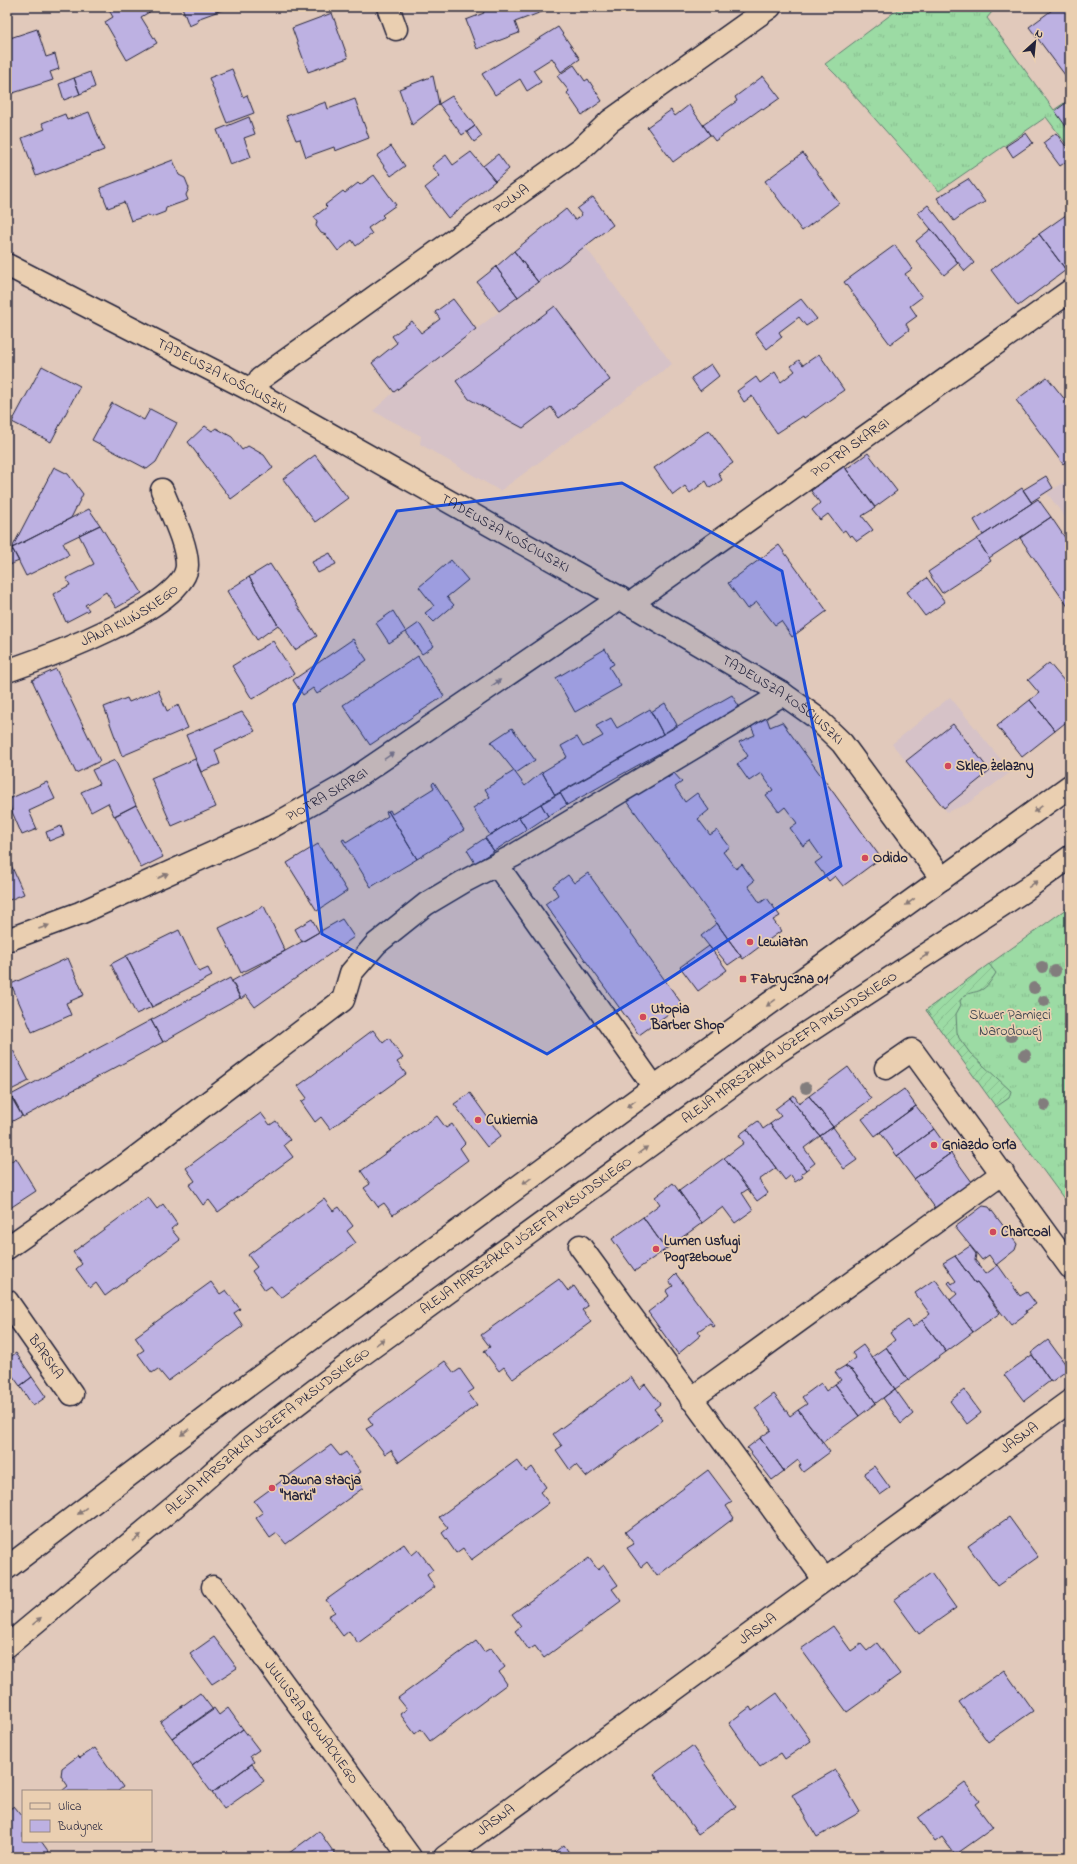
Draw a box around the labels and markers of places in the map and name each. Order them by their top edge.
place label: Sklep żelazny [956,756,1034,779]
marker: Sklep żelazny [943,761,953,771]
place label: Odido [873,848,908,869]
marker: Odido [860,853,870,863]
place label: Lewiatan [758,932,808,953]
marker: Lewiatan [745,937,755,947]
place label: Fabryczna 01 [750,969,829,992]
marker: Fabryczna 01 [738,974,748,984]
place label: Utopia Barber Shop [650,999,725,1036]
marker: Utopia Barber Shop [638,1012,648,1022]
place label: Cukiernia [486,1110,538,1131]
marker: Cukiernia [473,1115,483,1125]
place label: Gniazdo Orła [942,1135,1017,1156]
marker: Gniazdo Orła [929,1140,939,1150]
place label: Charcoal [1001,1222,1051,1243]
marker: Charcoal [988,1227,998,1237]
place label: Lumen Usługi Pogrzebowe [664,1231,741,1270]
marker: Lumen Usługi Pogrzebowe [651,1244,661,1254]
place label: Dawna stacja "Marki" [279,1470,361,1507]
marker: Dawna stacja "Marki" [267,1483,277,1493]

